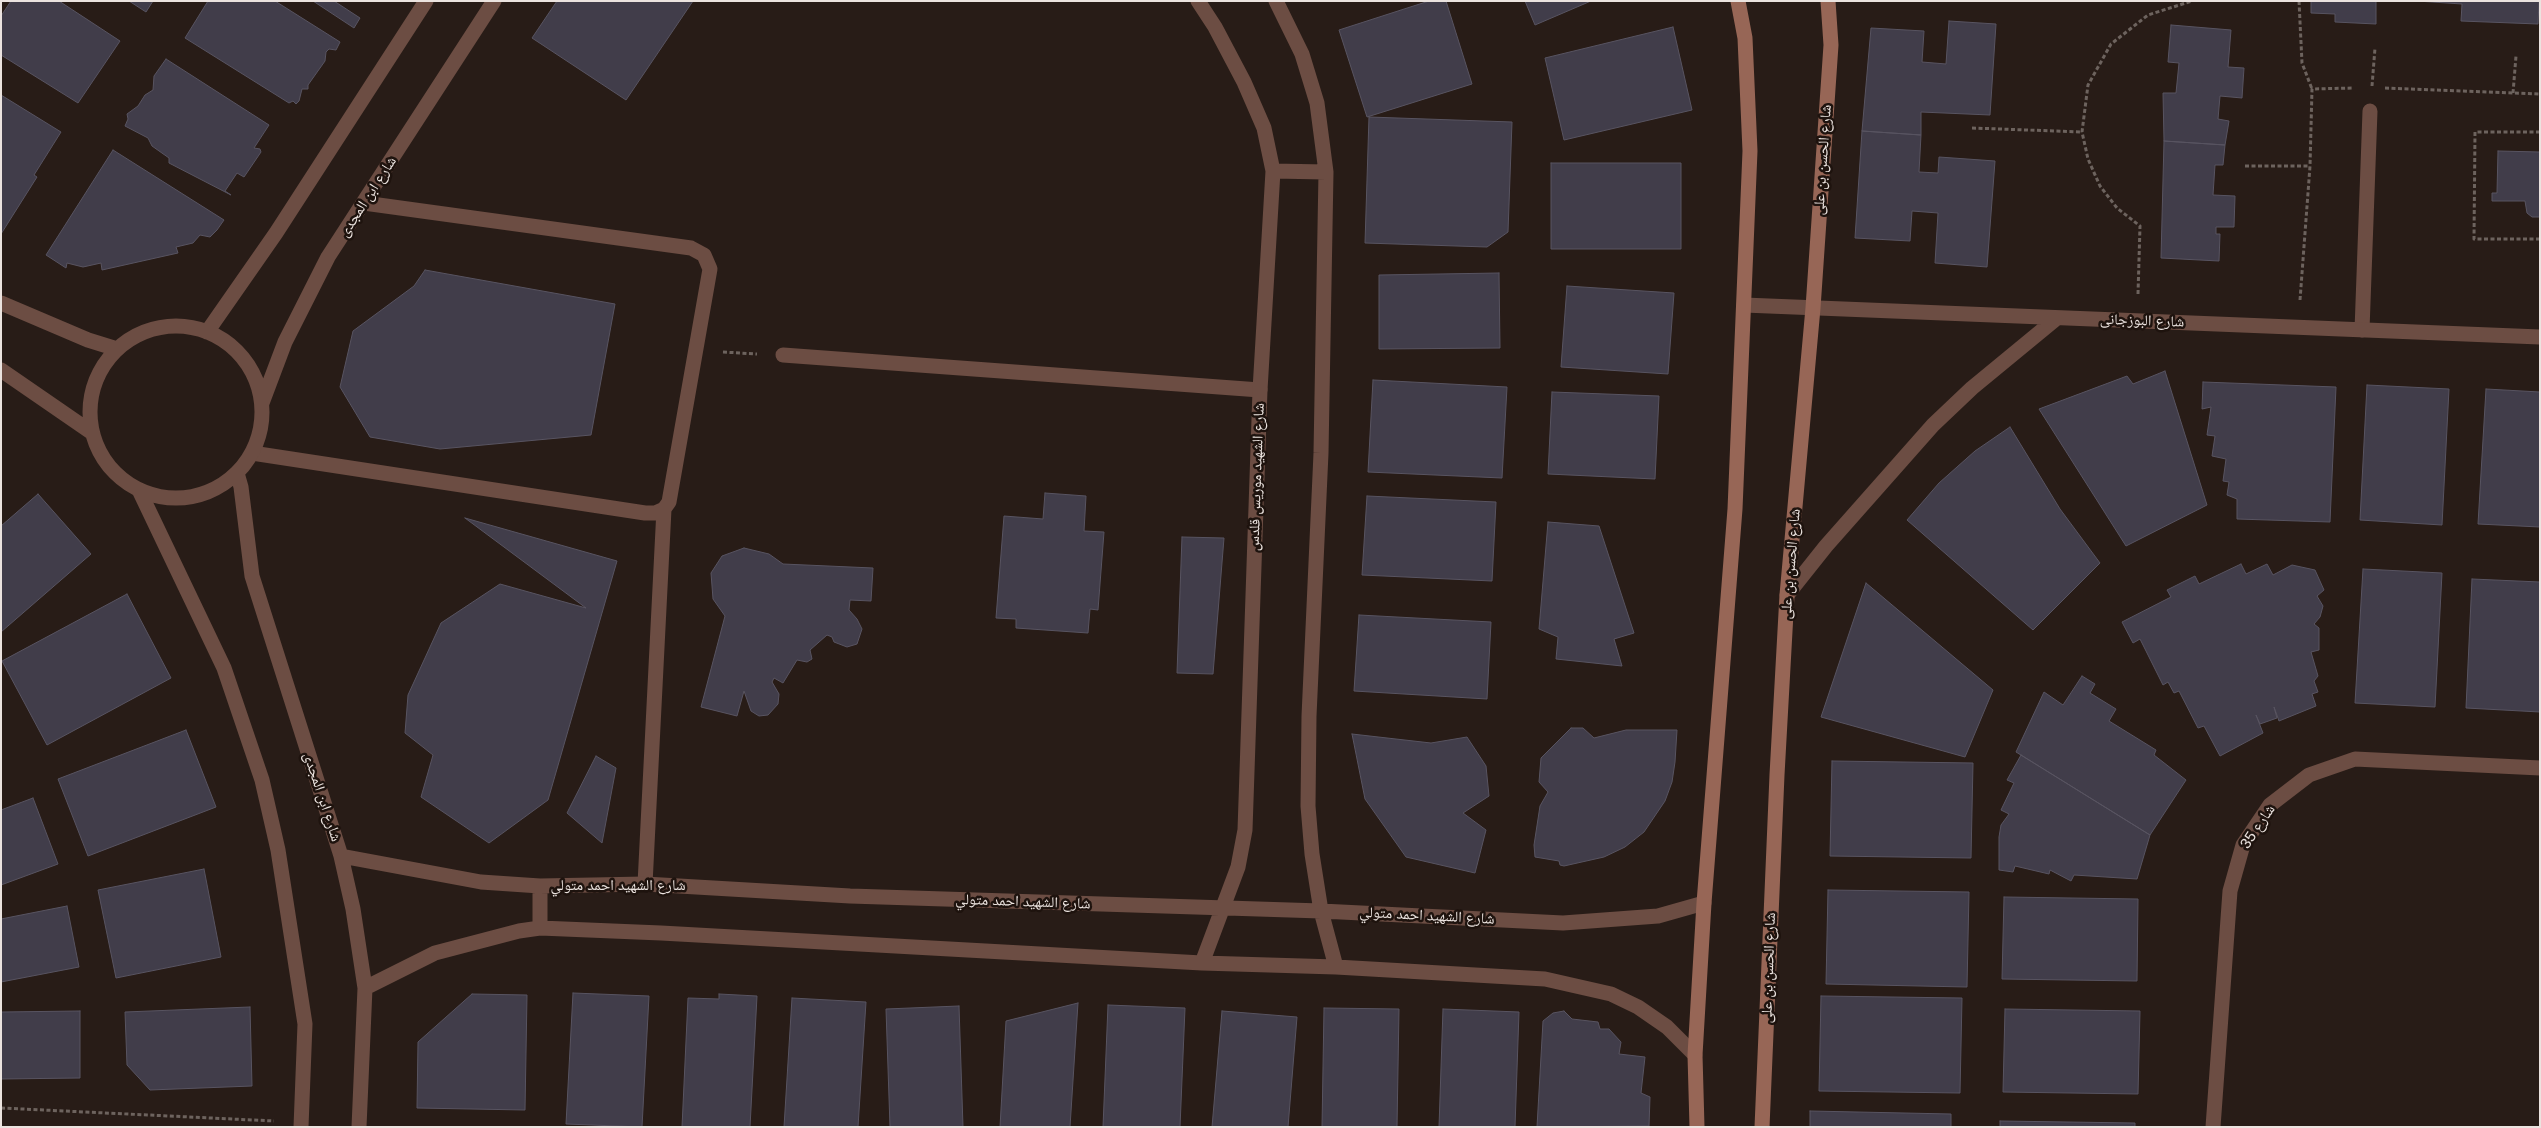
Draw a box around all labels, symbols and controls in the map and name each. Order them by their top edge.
street label: شارع الحسن بن على [1810,104,1836,216]
street label: شارع ابن المجدى [335,153,401,241]
street label: شارع البوزجانى [2100,311,2184,331]
street label: شارع الشهيد موريس قلدس [1245,403,1269,551]
street label: شارع الحسن بن على [1777,508,1805,620]
street label: شارع ابن المجدى [299,750,345,844]
street label: شارع 35 [2237,802,2279,852]
street label: شارع الشهيد احمد متولي [550,877,686,895]
street label: شارع الشهيد احمد متولي [955,891,1091,913]
street label: شارع الشهيد احمد متولي [1359,903,1495,929]
street label: شارع الحسن بن على [1758,912,1780,1024]

